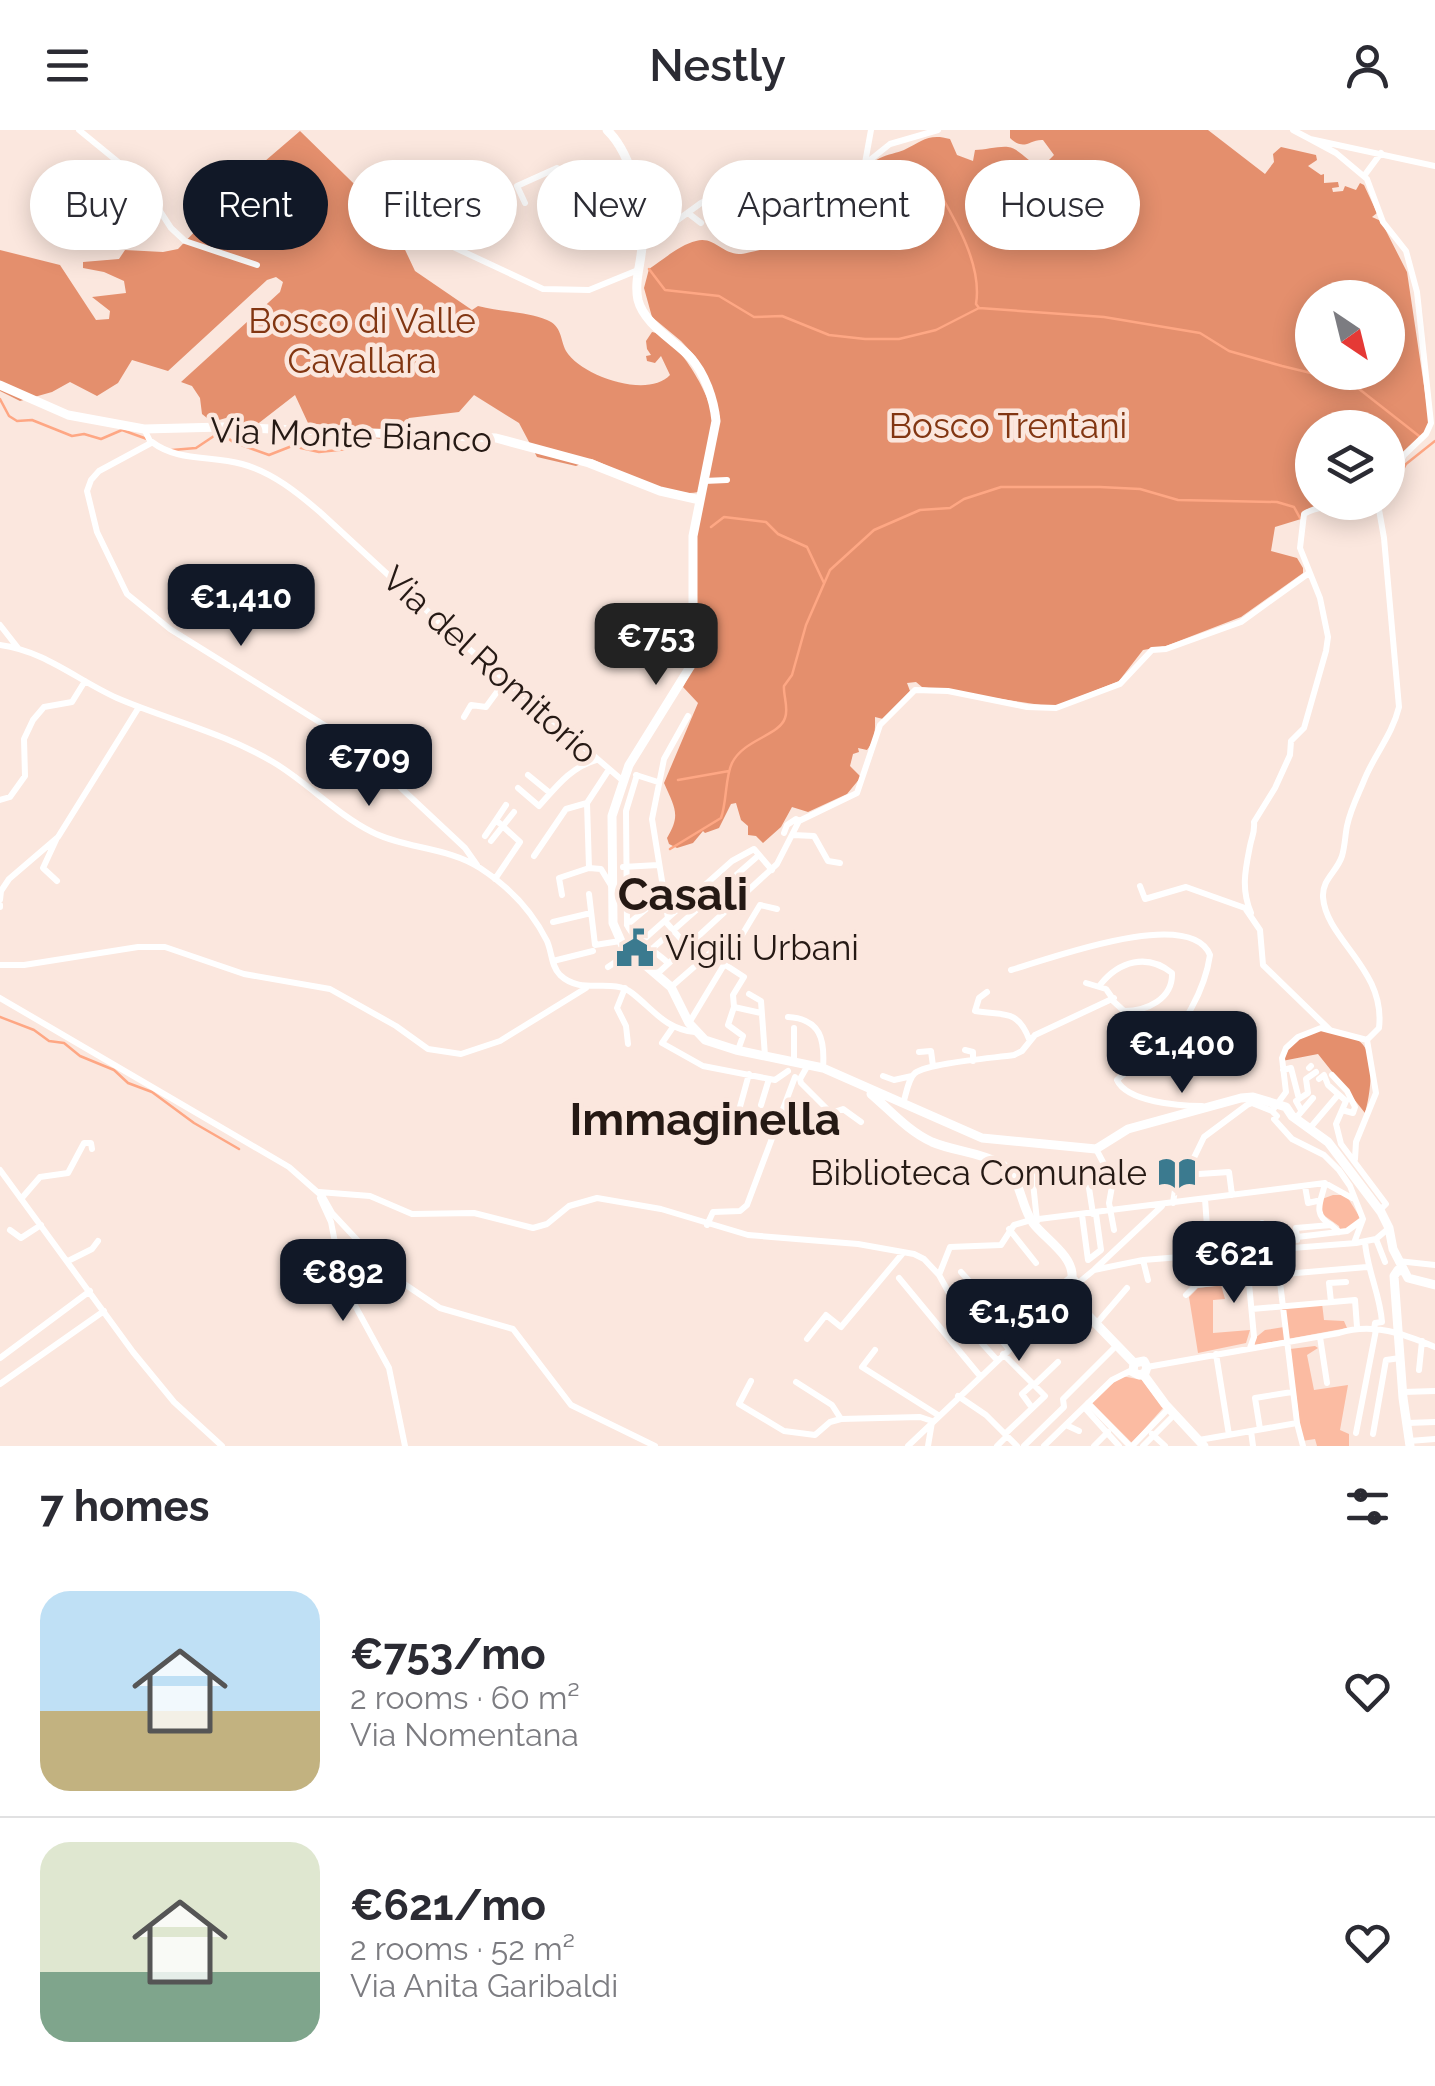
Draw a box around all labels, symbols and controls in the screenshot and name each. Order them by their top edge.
icon: menu [40,38,95,93]
icon: person [1340,38,1395,93]
text: Nestly [649,39,786,92]
chip: Buy [30,160,163,250]
chip: Rent [183,160,328,250]
chip: Filters [348,160,517,250]
chip: New [537,160,682,250]
chip: Apartment [702,160,945,250]
chip: House [965,160,1140,250]
north arrow [1295,280,1405,390]
map controls [1295,280,1405,520]
park label: Bosco di Valle Cavallara [248,300,476,381]
park label: Bosco Trentani [889,405,1127,446]
street label: Via Monte Bianco [209,409,493,460]
button: layers [1295,410,1405,520]
street label: Via del Romitorio [374,557,606,772]
pin: €1,410 [160,564,322,649]
text: €1,410 [190,578,292,615]
pin: €753 [597,603,715,688]
text: €753 [617,617,695,654]
pin: €709 [310,724,428,809]
text: €709 [328,738,410,775]
district label: Casali [618,868,748,921]
public building icon: Vigili Urbani [614,927,656,969]
place label: Vigili Urbani [665,927,859,968]
pin: €1,400 [1101,1011,1263,1096]
text: €1,400 [1129,1025,1235,1062]
district label: Immaginella [570,1093,841,1146]
place label: Biblioteca Comunale [810,1152,1147,1193]
library icon: Biblioteca Comunale [1156,1152,1198,1194]
pin: €621 [1175,1221,1293,1306]
text: €621 [1195,1235,1273,1272]
pin: €892 [284,1239,402,1324]
text: €892 [302,1253,384,1290]
pin: €1,510 [938,1279,1100,1364]
text: €1,510 [968,1293,1070,1330]
icon: filters [1340,1479,1395,1534]
text: 7 homes [40,1482,209,1531]
text: €753/mo [350,1630,546,1679]
icon: home [120,1631,240,1751]
icon: heart [1340,1664,1395,1719]
text: 2 rooms · 60 m² [350,1679,580,1716]
text: Via Nomentana [350,1716,579,1753]
text: €621/mo [350,1881,546,1930]
icon: home [120,1882,240,2002]
icon: heart [1340,1915,1395,1970]
text: 2 rooms · 52 m² [350,1930,575,1967]
text: Via Anita Garibaldi [350,1967,618,2004]

